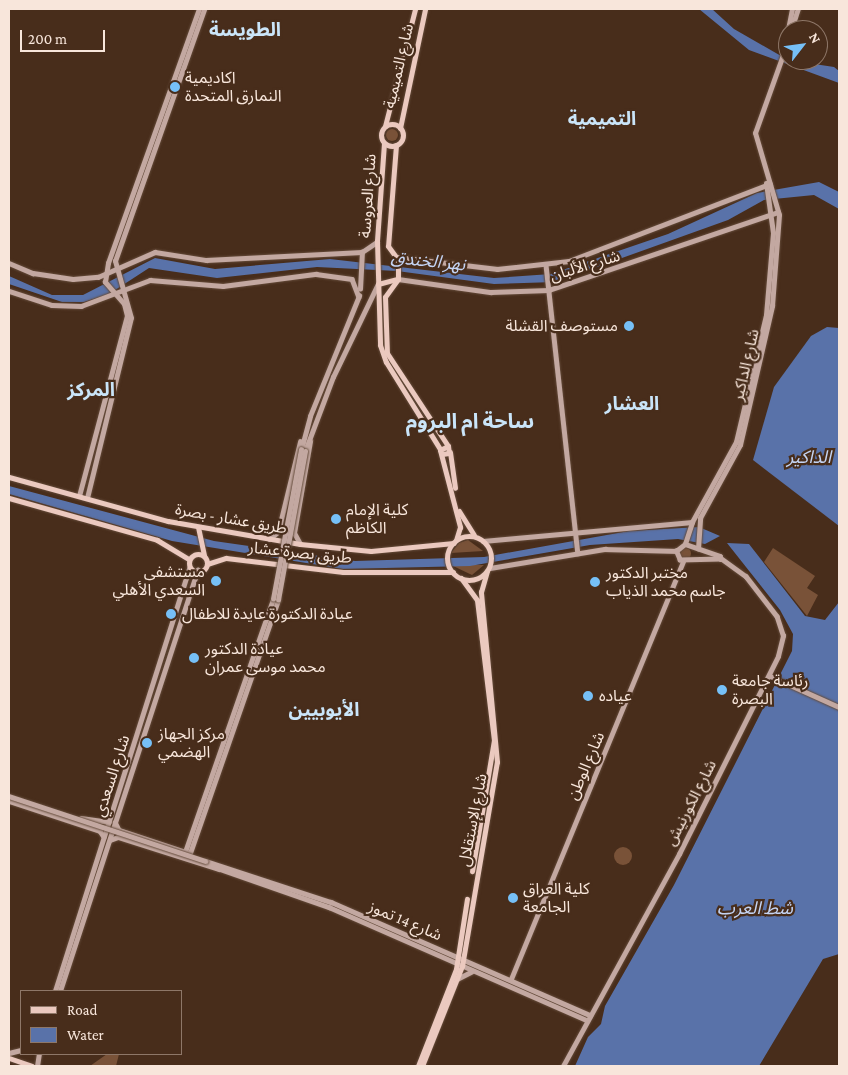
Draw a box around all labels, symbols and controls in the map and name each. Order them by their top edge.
district label: الطويسة [209,19,281,41]
scale bar [22,20,108,52]
north arrow [778,20,828,70]
street label: شارع التميمية [380,22,418,110]
text: N [806,30,824,46]
text: 200 m [28,31,67,47]
place label: اكاديمية النمارق المتحدة [185,68,282,106]
marker: اكاديمية النمارق المتحدة [169,81,181,93]
district label: التميمية [568,108,636,130]
street label: شارع العروسة [355,153,381,239]
water label: نهر الخندق [390,246,466,276]
street label: شارع الألبان [547,246,623,286]
place label: مستوصف القشلة [505,316,618,336]
marker: مستوصف القشلة [622,319,636,333]
street label: شارع الداكير [728,327,764,403]
district label: المركز [67,379,115,401]
district label: العشار [605,393,659,415]
district label: ساحة ام البروم [406,408,534,434]
water label: الداكير [787,446,831,468]
street label: طريق عشار - بصرة [174,500,288,538]
place label: كلية الإمام الكاظم [346,500,408,538]
marker: كلية الإمام الكاظم [330,513,342,525]
street label: طريق بصرة عشار [247,538,353,568]
place label: مستشفى السعدي الأهلي [113,562,205,600]
place label: مختبر الدكتور جاسم محمد الذياب [606,563,726,601]
marker: مستشفى السعدي الأهلي [209,574,223,588]
marker: مختبر الدكتور جاسم محمد الذياب [588,575,602,589]
place label: عيادة الدكتورة عايدة للاطفال [182,604,353,624]
marker: عيادة الدكتورة عايدة للاطفال [164,607,178,621]
place label: عيادة الدكتور محمد موسى عمران [205,639,326,677]
marker: عيادة الدكتور محمد موسى عمران [187,651,201,665]
place label: رئاسة جامعة البصرة [732,671,808,709]
marker: رئاسة جامعة البصرة [716,684,728,696]
place label: عياده [599,686,632,706]
marker: عياده [581,689,595,703]
district label: الأيوبيين [289,699,359,721]
place label: مركز الجهاز الهضمي [158,724,225,762]
street label: شارع الوطن [563,729,609,803]
street label: شارع السعدي [90,733,134,819]
marker: مركز الجهاز الهضمي [140,736,154,750]
street label: شارع الكورنيش [661,757,721,849]
street label: شارع الإستقلال [455,772,491,868]
place label: كلية العراق الجامعة [523,879,590,917]
marker: كلية العراق الجامعة [507,892,519,904]
street label: شارع 14 تموز [365,897,445,945]
water label: شط العرب [717,897,793,919]
legend [20,990,182,1055]
text: Road [67,1002,97,1018]
text: Water [67,1027,104,1043]

